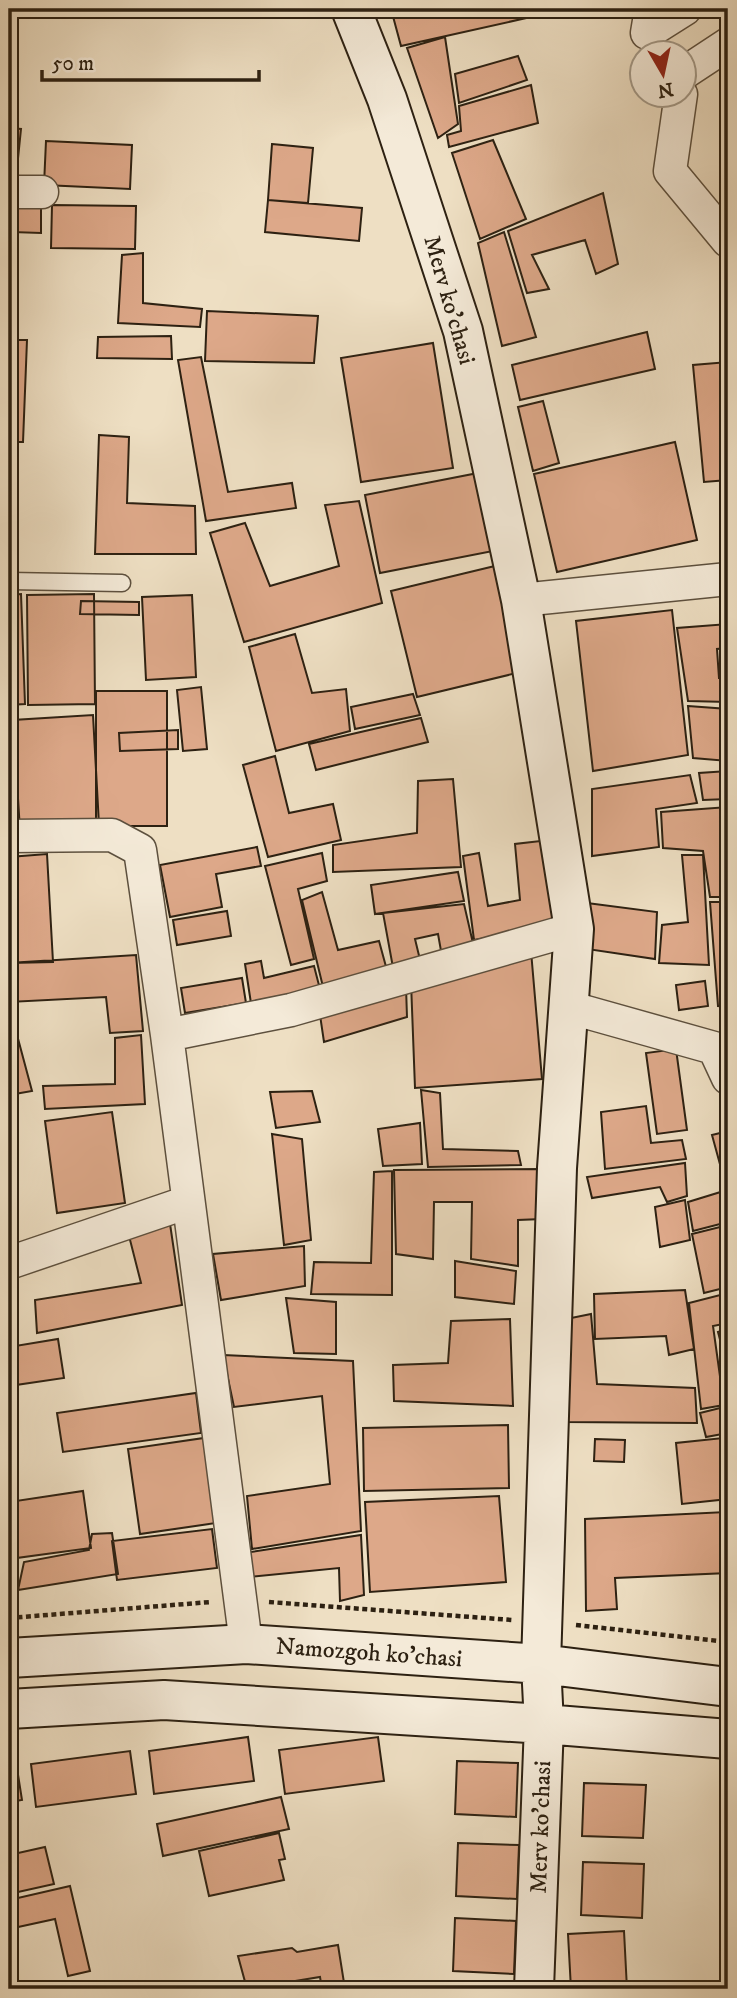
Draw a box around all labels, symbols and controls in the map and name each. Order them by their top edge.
scale bar [42,38,259,82]
north arrow [628,38,698,108]
text: 50 m [52,51,94,77]
text: N [656,77,675,102]
street label: Merv ko'chasi [416,232,482,368]
street label: Namozgoh ko'chasi [275,1632,463,1674]
street label: Merv ko'chasi [524,1760,558,1894]

